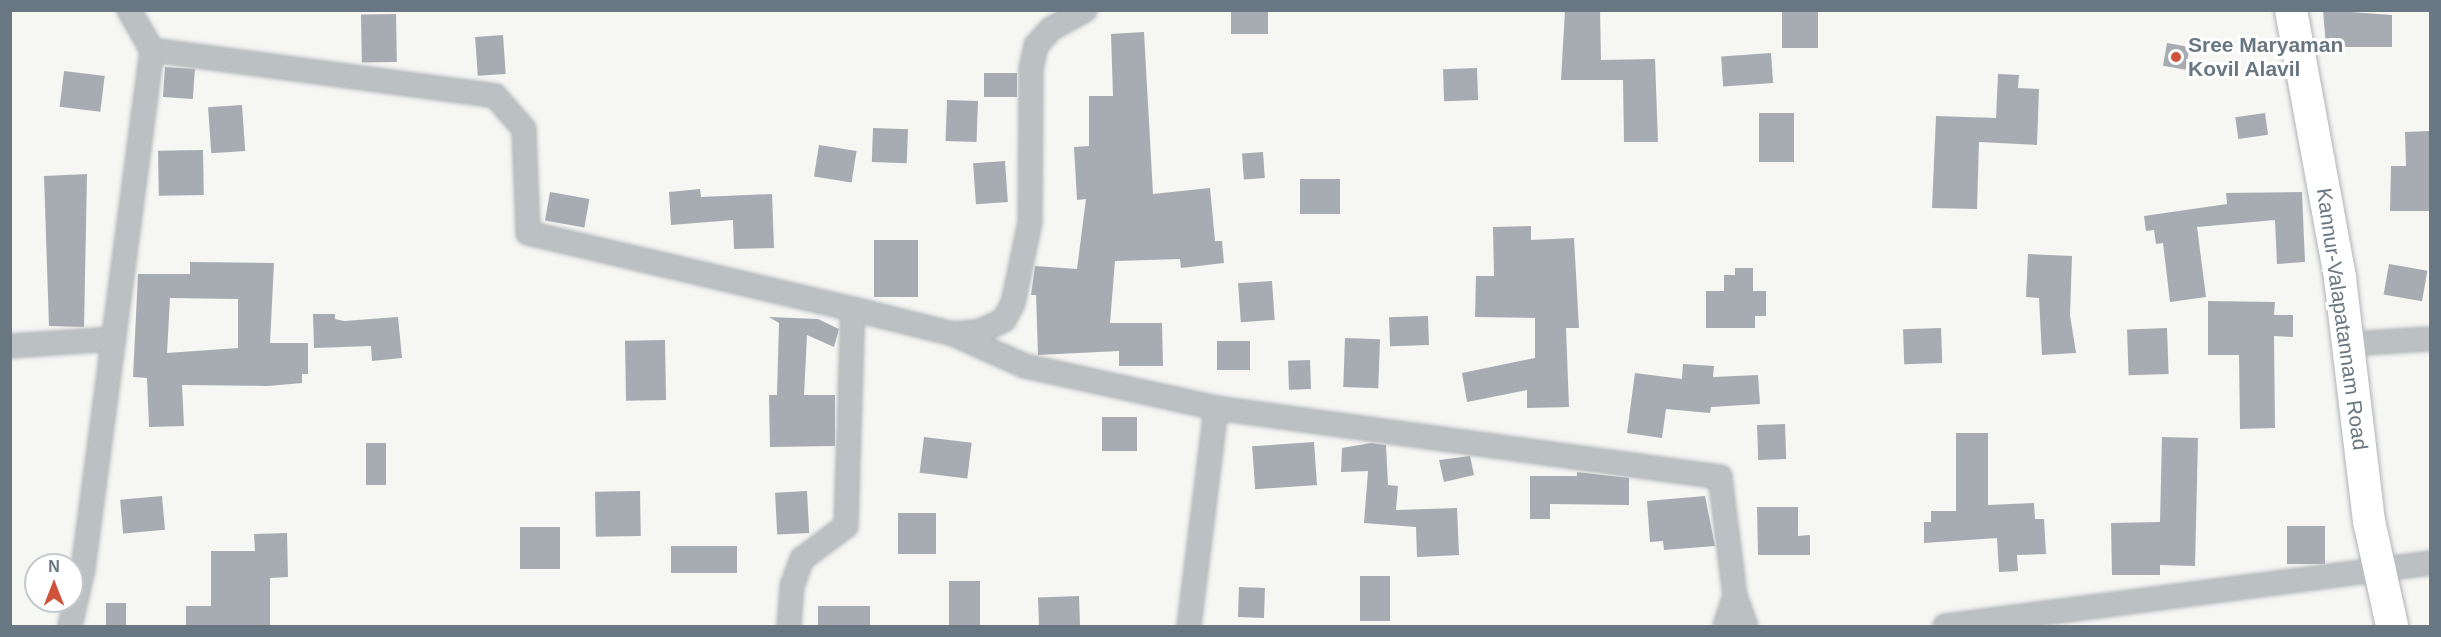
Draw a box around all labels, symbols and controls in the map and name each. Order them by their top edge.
place label: Sree Maryaman Kovil Alavil [2188,32,2343,82]
marker: Sree Maryaman Kovil Alavil [2169,50,2183,64]
street label: Kannur-Valapatannam Road [2311,186,2373,452]
north arrow [24,553,84,613]
text: N [48,558,60,575]

